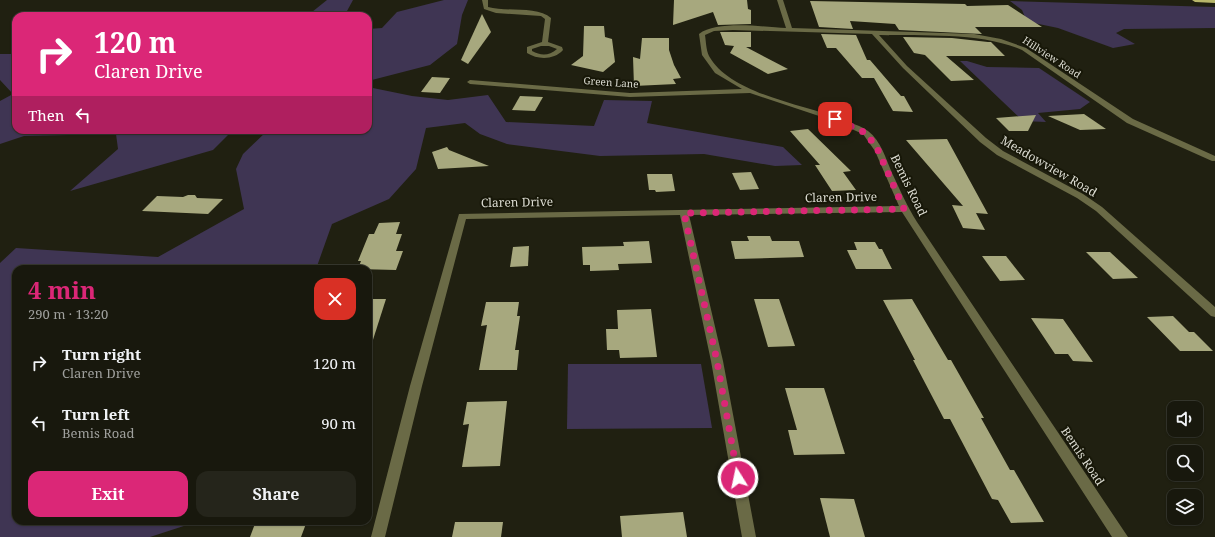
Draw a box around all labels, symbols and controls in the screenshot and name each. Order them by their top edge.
text: 120 m [94,23,176,61]
icon: right [28,28,80,80]
street label: Hillview Road [1020,33,1084,81]
text: Claren Drive [94,59,203,83]
street label: Green Lane [583,73,639,91]
pin [818,102,852,136]
icon: left [72,104,94,126]
text: Then [28,105,64,125]
icon: arrive [824,108,846,130]
street label: Meadowview Road [998,131,1101,201]
street label: Bemis Road [887,151,932,219]
street label: Claren Drive [805,188,877,206]
street label: Claren Drive [481,193,553,211]
text: 4 min [28,273,96,306]
button: close [314,278,356,320]
text: 290 m · 13:20 [28,305,108,323]
text: Turn right [62,344,141,364]
icon: right [28,352,50,374]
text: 120 m [313,353,356,373]
text: Claren Drive [62,364,140,382]
map controls [1167,401,1203,525]
button: sound [1167,401,1203,437]
text: Turn left [62,404,130,424]
icon: left [28,412,50,434]
text: 90 m [321,413,356,433]
text: Bemis Road [62,424,134,442]
street label: Bemis Road [1057,424,1109,489]
button: search [1167,445,1203,481]
position arrow [717,457,759,499]
button: Exit [28,471,188,517]
button: Share [196,471,356,517]
button: layers [1167,489,1203,525]

